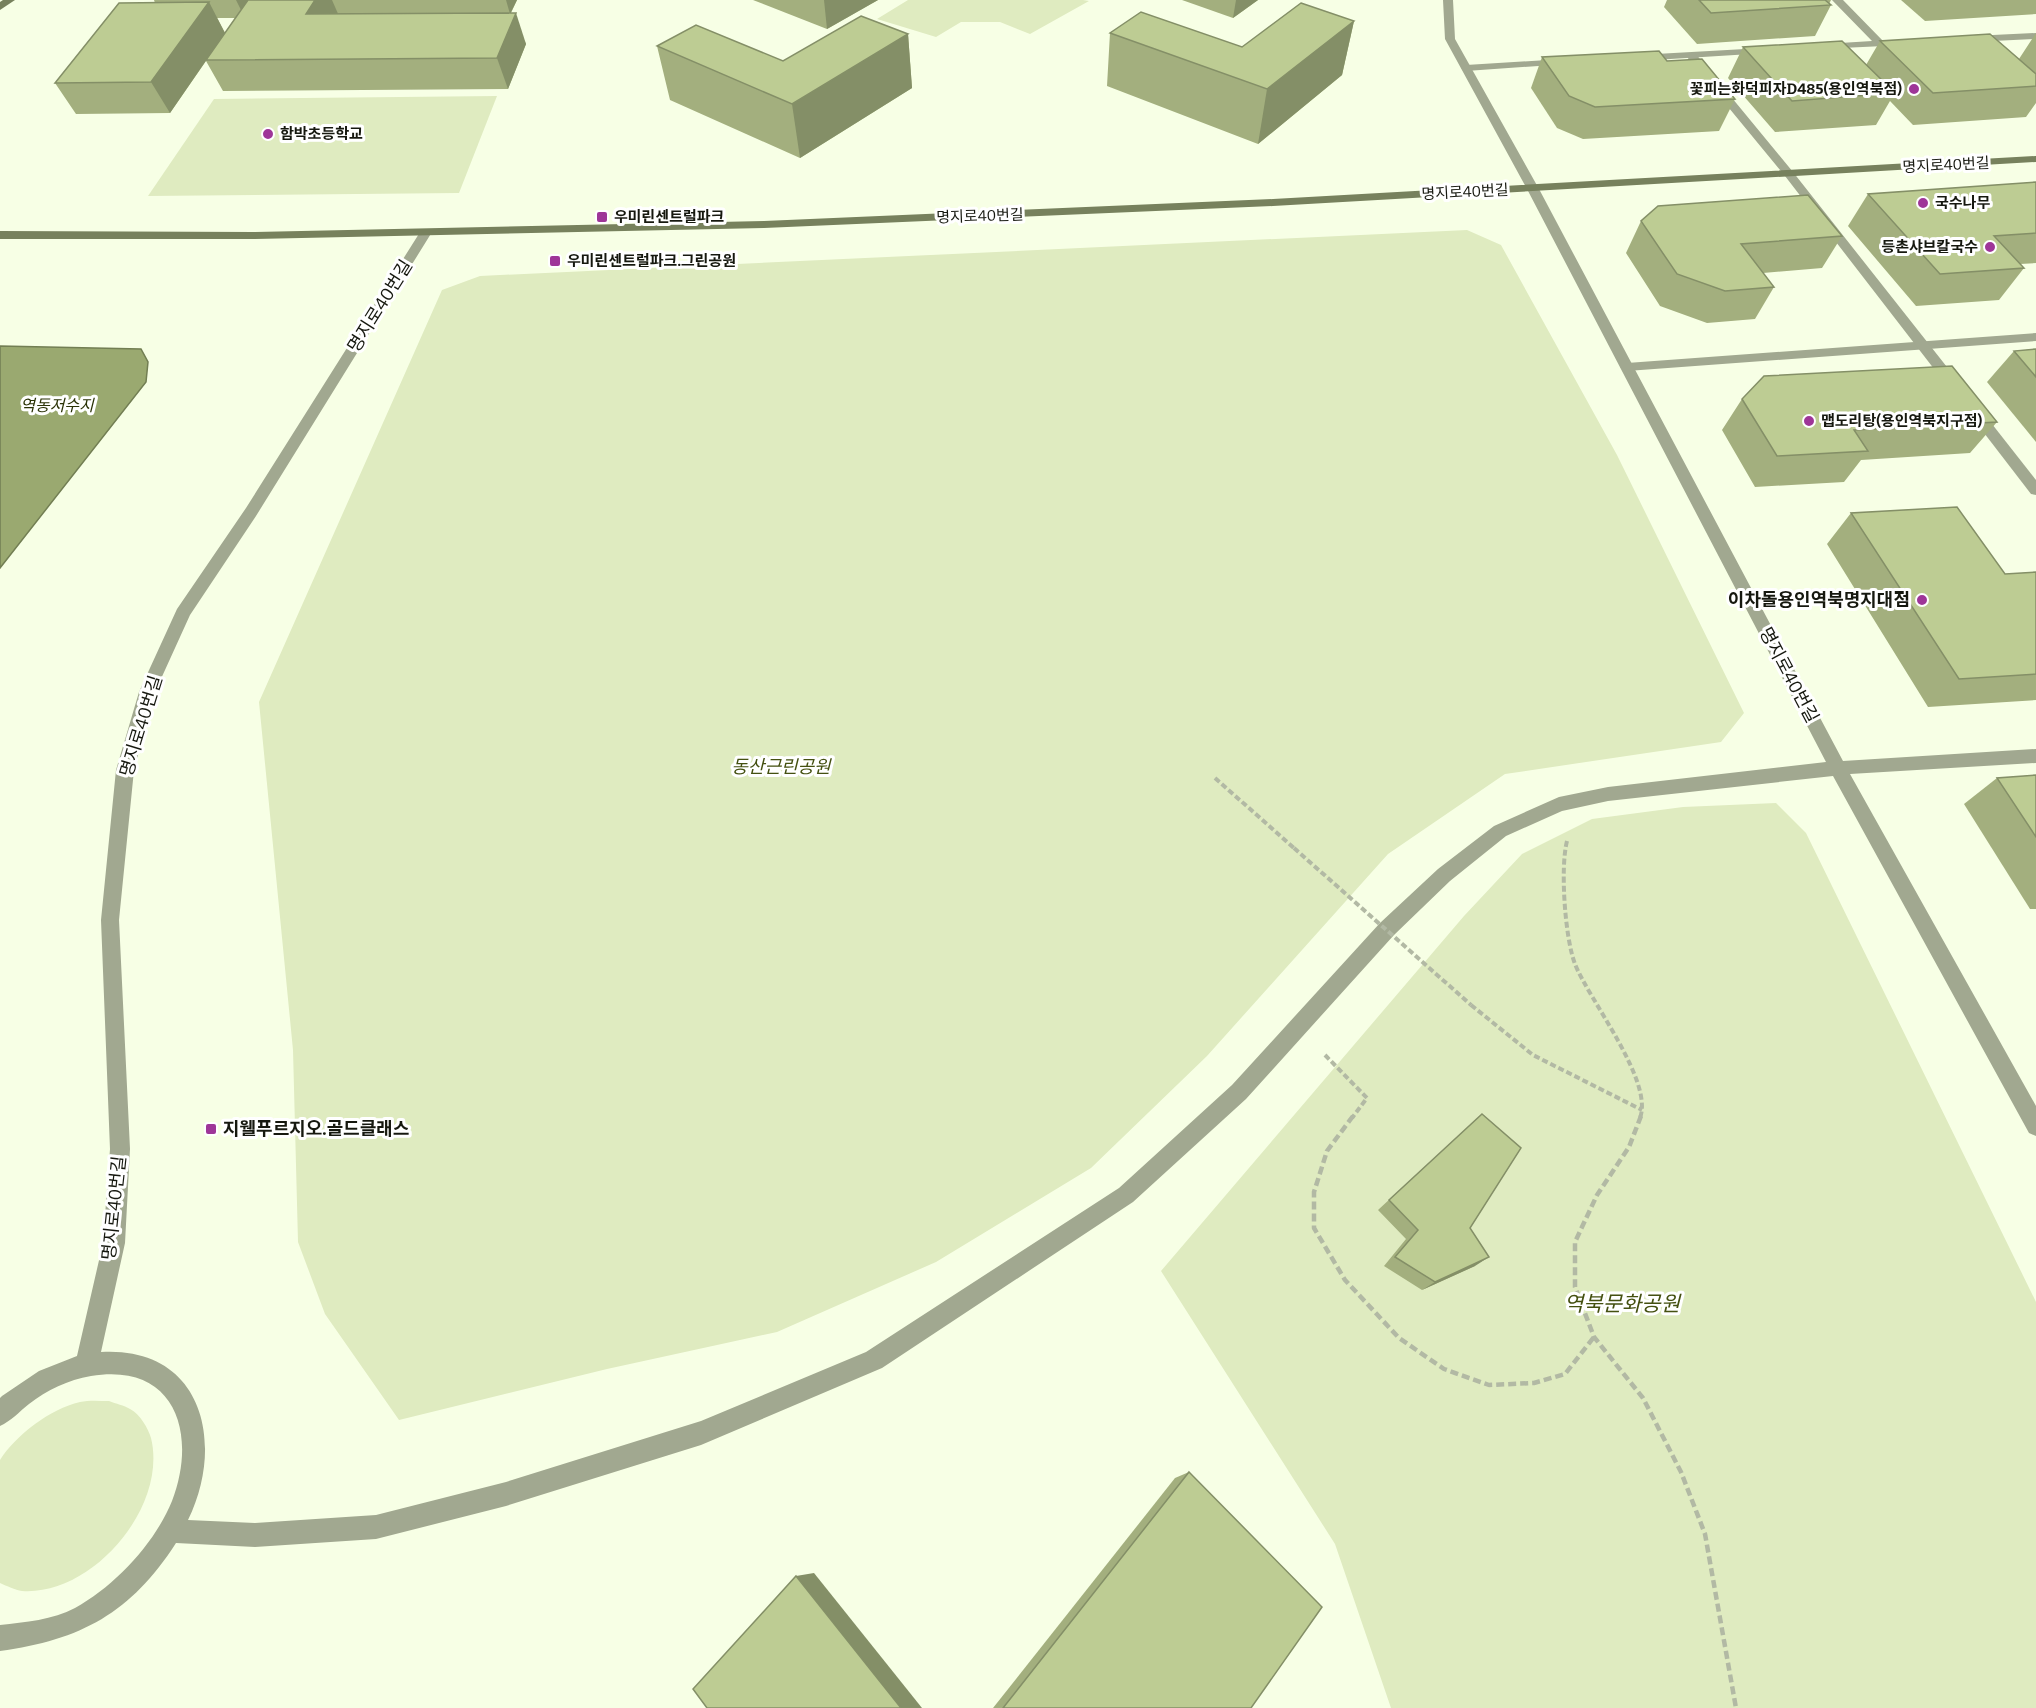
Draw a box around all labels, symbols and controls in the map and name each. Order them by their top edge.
place label: 꽃피는화덕피자D485(용인역북점) [1690,80,1902,98]
marker: 꽃피는화덕피자D485(용인역북점) [1907,82,1921,96]
place label: 함박초등학교 [280,125,363,143]
marker: 함박초등학교 [261,127,275,141]
street label: 명지로40번길 [1902,154,1990,176]
street label: 명지로40번길 [1421,181,1509,203]
place label: 국수나무 [1935,194,1990,212]
marker: 국수나무 [1916,196,1930,210]
street label: 명지로40번길 [936,205,1024,227]
place label: 우미린센트럴파크 [614,208,725,226]
marker: 우미린센트럴파크 [595,210,609,224]
place label: 등촌샤브칼국수 [1881,238,1978,256]
marker: 등촌샤브칼국수 [1983,240,1997,254]
place label: 우미린센트럴파크.그린공원 [567,252,736,270]
marker: 우미린센트럴파크.그린공원 [548,254,562,268]
street label: 명지로40번길 [343,256,417,356]
water label: 역동저수지 [20,396,95,415]
place label: 맵도리탕(용인역북지구점) [1821,412,1983,430]
marker: 맵도리탕(용인역북지구점) [1802,414,1816,428]
place label: 이차돌용인역북명지대점 [1728,589,1910,611]
marker: 이차돌용인역북명지대점 [1915,593,1929,607]
street label: 명지로40번길 [1755,624,1823,726]
street label: 명지로40번길 [115,673,167,779]
park label: 동산근린공원 [731,756,832,778]
place label: 지웰푸르지오.골드클래스 [223,1118,409,1140]
marker: 지웰푸르지오.골드클래스 [204,1122,218,1136]
street label: 명지로40번길 [98,1155,130,1261]
park label: 역북문화공원 [1564,1291,1682,1317]

